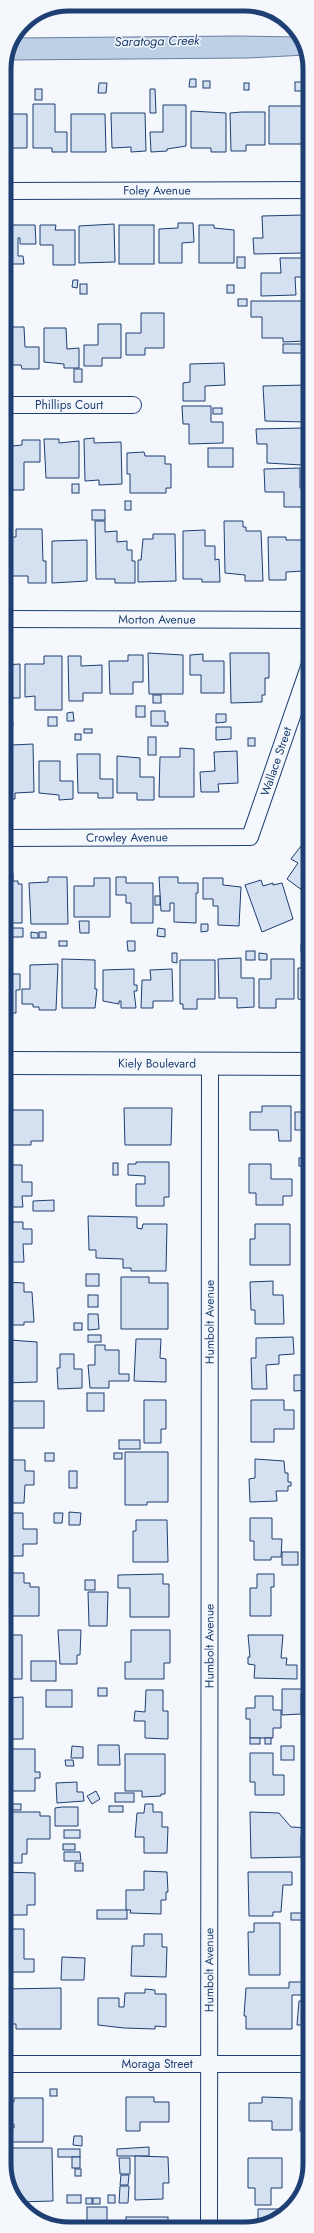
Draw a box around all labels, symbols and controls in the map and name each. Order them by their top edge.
water label: Saratoga Creek [114,31,200,51]
street label: Foley Avenue [123,181,191,200]
street label: Phillips Court [35,396,103,414]
street label: Morton Avenue [118,610,196,629]
street label: Wallace Street [256,724,297,798]
street label: Crowley Avenue [86,828,168,847]
street label: Kiely Boulevard [118,1054,196,1073]
street label: Humbolt Avenue [201,1280,219,1364]
street label: Humbolt Avenue [200,1604,219,1688]
street label: Humbolt Avenue [200,1928,218,2012]
street label: Moraga Street [121,2055,193,2073]

